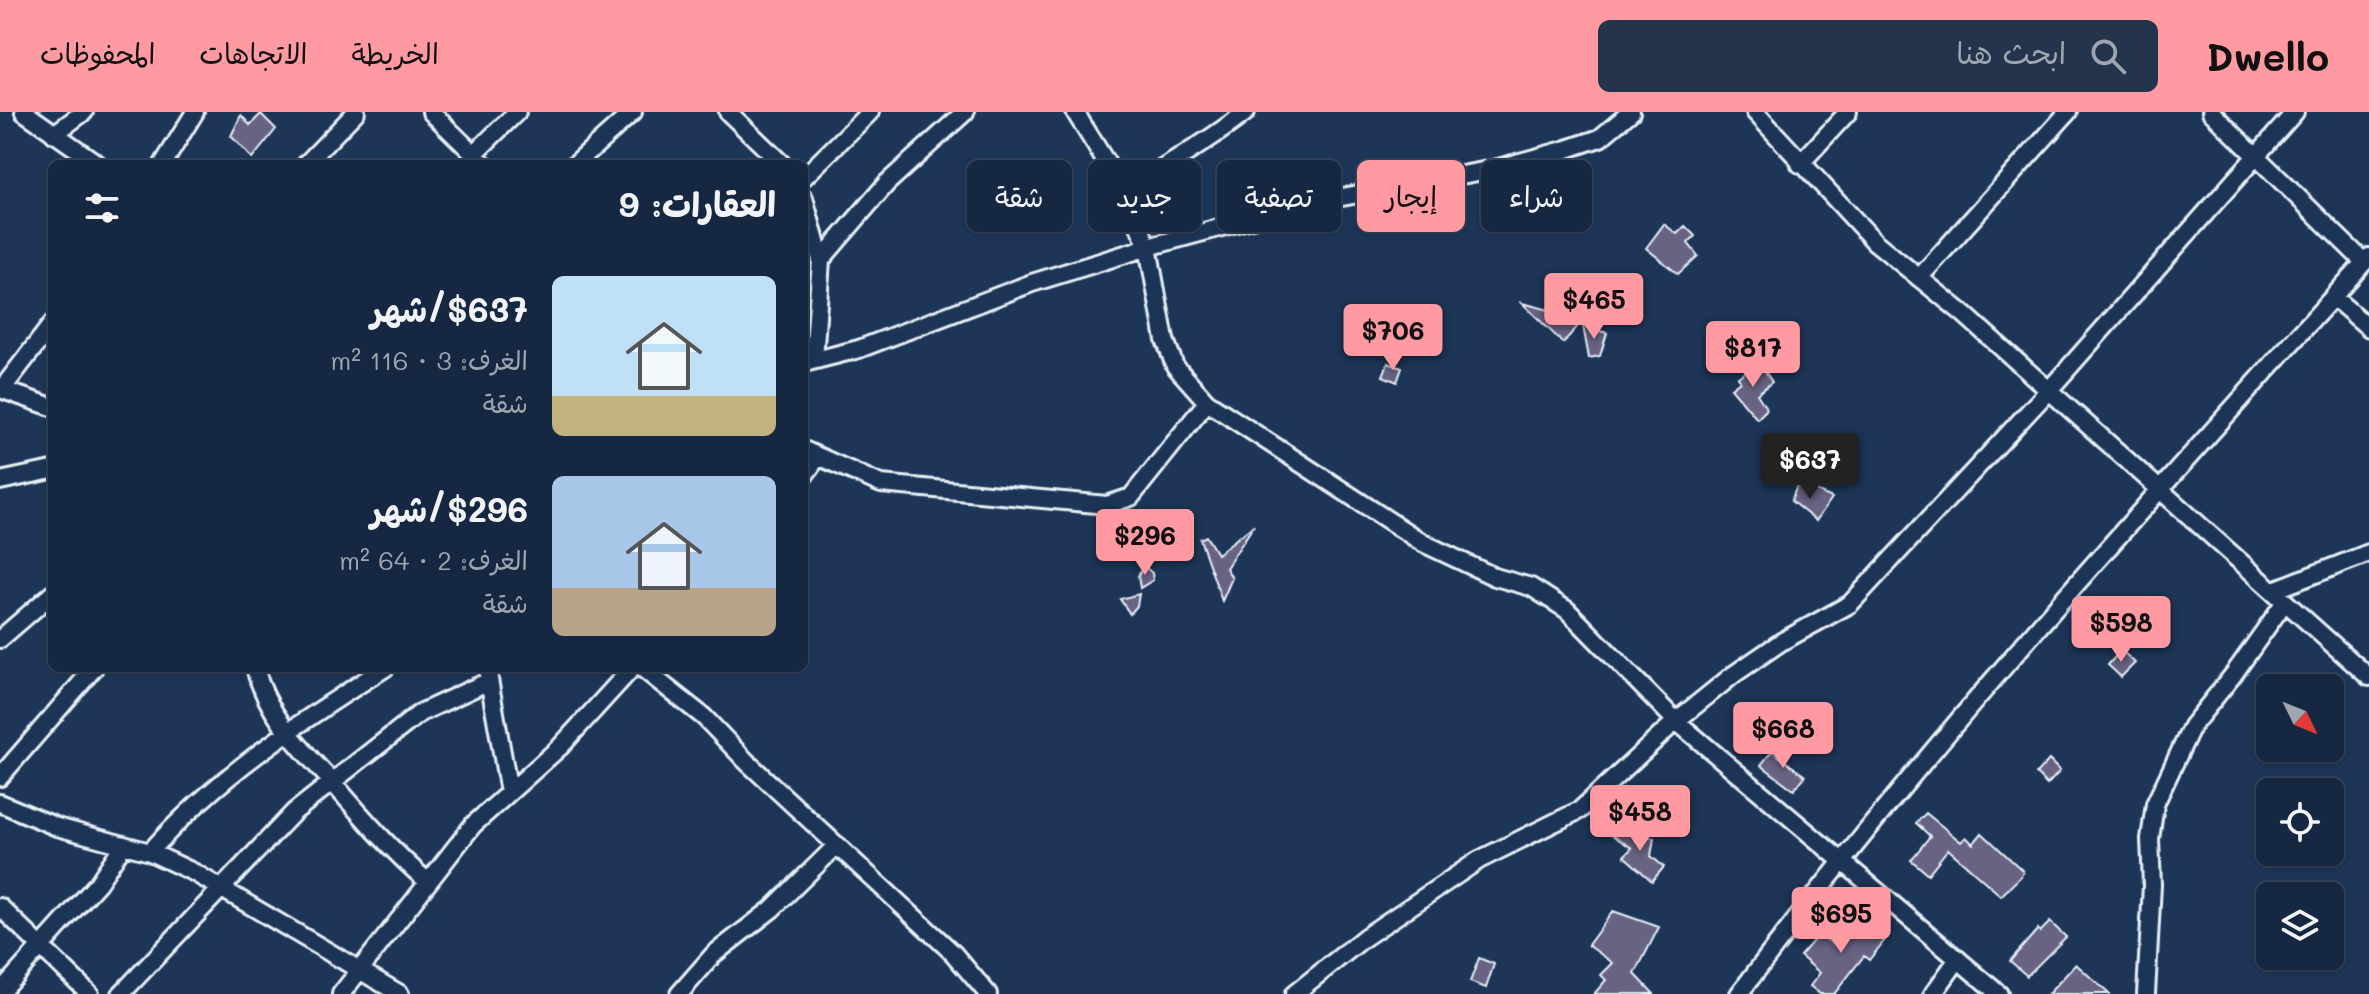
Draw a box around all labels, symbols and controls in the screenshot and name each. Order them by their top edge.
search box [1598,20,2158,92]
text: Dwello [2206,31,2329,81]
text: ابحث هنا [1956,32,2066,72]
icon: search [2086,34,2130,78]
text: المحفوظات [40,35,155,71]
text: الاتجاهات [199,35,307,71]
text: الخريطة [351,35,439,71]
chip: شقة [967,160,1072,232]
chip: جديد [1088,160,1201,232]
chip: تصفية [1217,160,1341,232]
chip: إيجار [1357,160,1465,232]
chip: شراء [1481,160,1592,232]
text: العقارات: 9 [619,181,776,226]
icon: filters [80,186,124,230]
pin: $465 [1547,273,1641,341]
text: $465 [1562,282,1626,316]
text: $637/شهر [371,286,528,331]
pin: $706 [1346,304,1440,372]
icon: home [616,308,712,404]
text: $706 [1362,313,1425,347]
pin: $817 [1706,321,1800,389]
text: $817 [1724,330,1782,364]
text: الغرف: 3 · 116 m² [331,343,528,377]
text: شقة [483,386,528,420]
pin: $637 [1763,433,1857,501]
text: $637 [1779,442,1841,476]
text: $296/شهر [371,486,528,531]
icon: home [616,508,712,604]
pin: $296 [1098,509,1192,577]
text: $296 [1114,518,1176,552]
text: الغرف: 2 · 64 m² [339,543,528,577]
text: شقة [483,586,528,620]
pin: $598 [2074,596,2168,664]
text: $598 [2090,605,2153,639]
north arrow [2256,674,2344,762]
map controls [2256,674,2344,970]
pin: $668 [1736,702,1830,770]
text: $668 [1751,711,1815,745]
button: locate [2256,778,2344,866]
pin: $458 [1593,785,1687,853]
text: $458 [1608,794,1672,828]
button: layers [2256,882,2344,970]
pin: $695 [1794,887,1888,955]
text: $695 [1810,896,1872,930]

